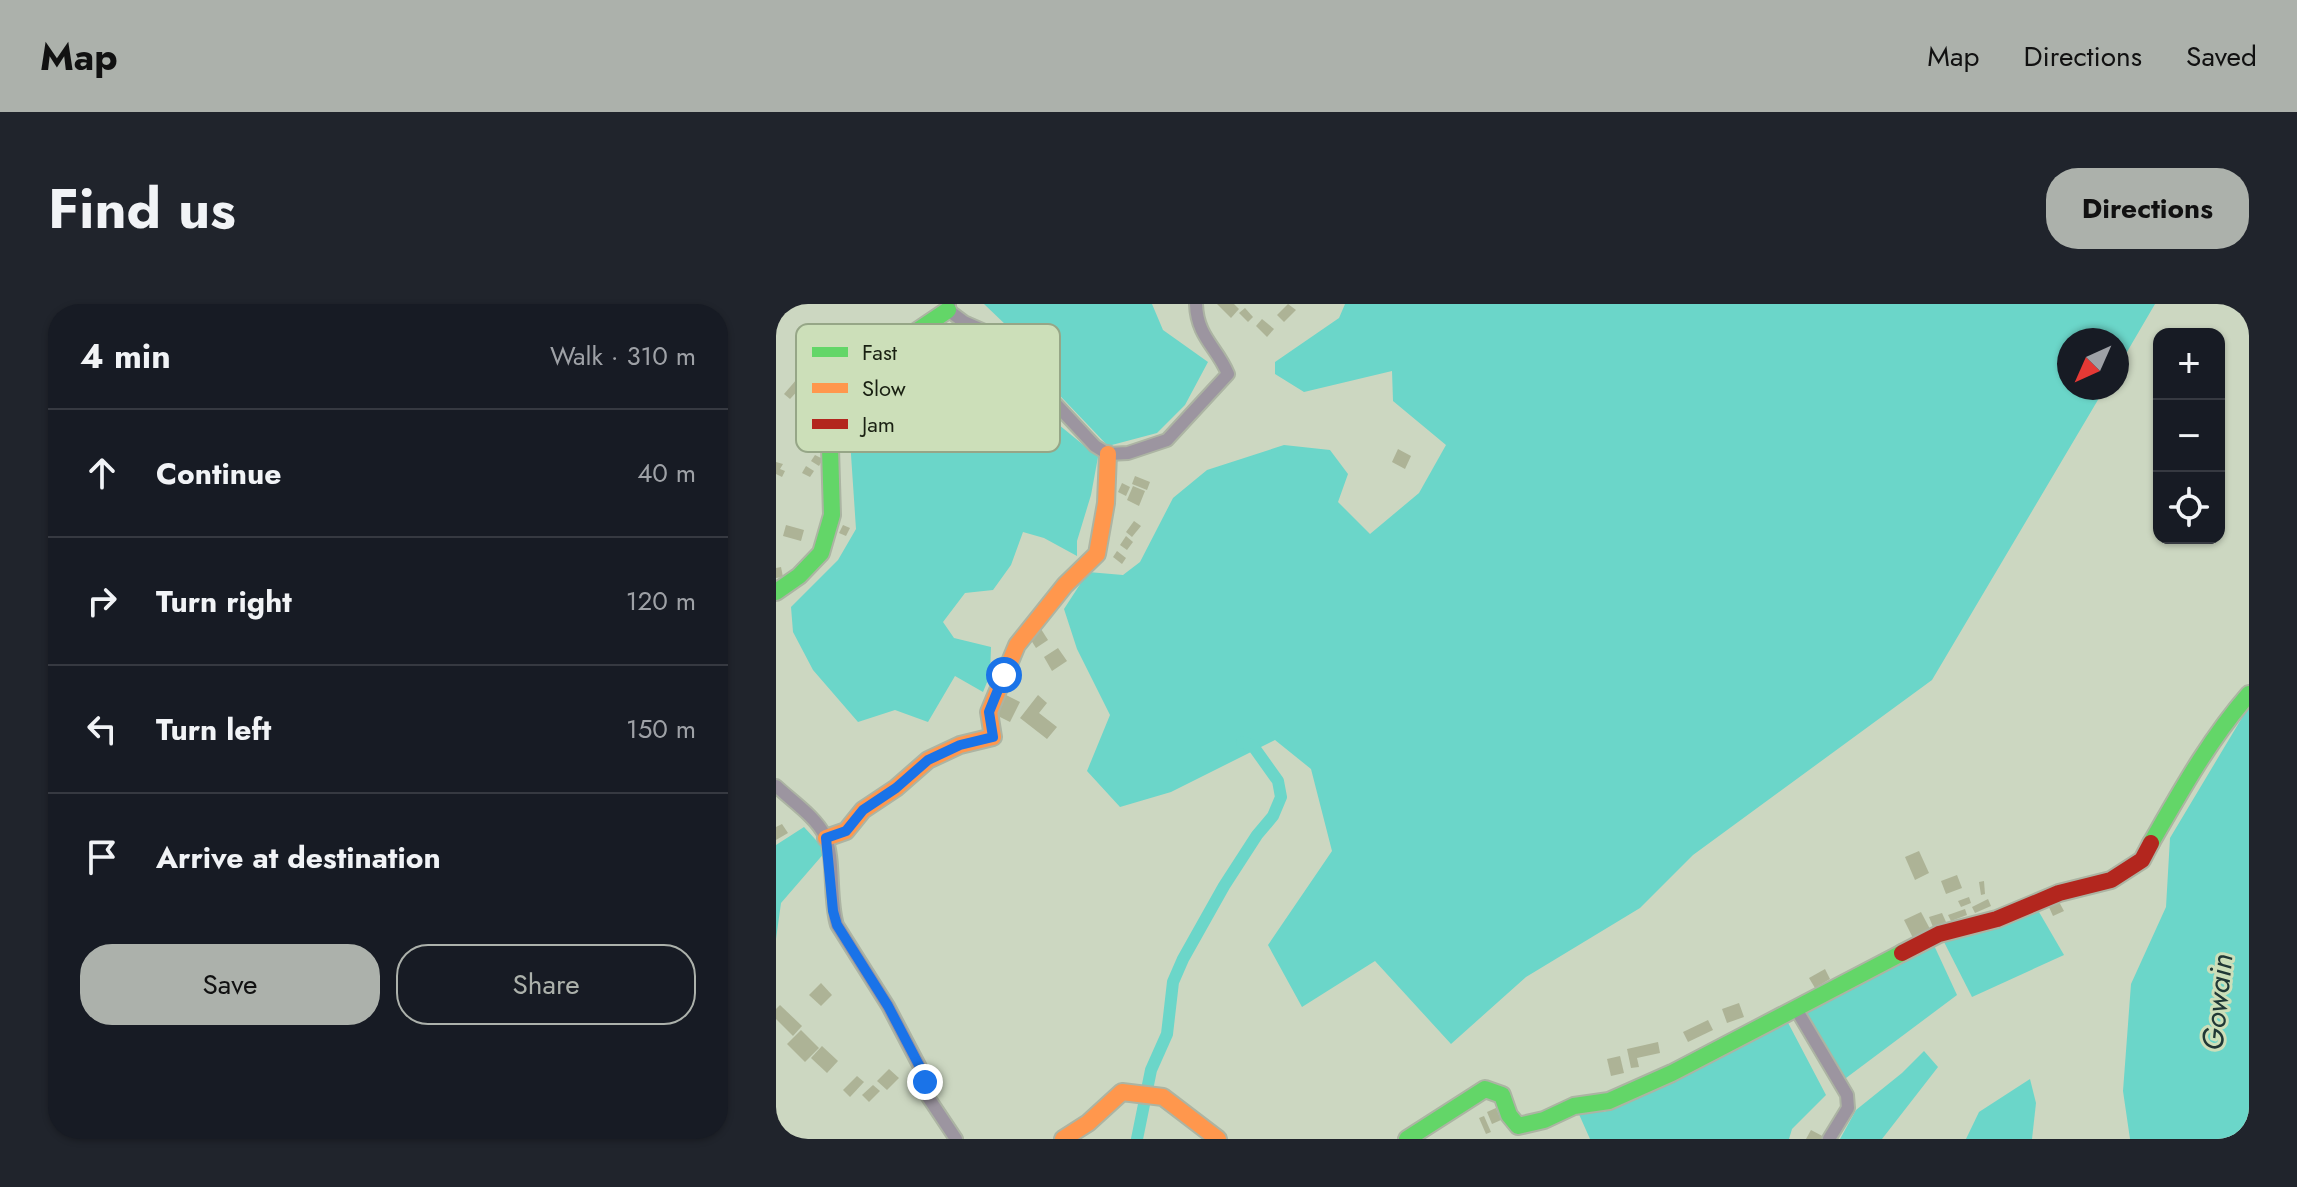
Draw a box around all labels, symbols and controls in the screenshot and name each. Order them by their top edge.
text: Map [40,29,118,84]
text: Map [1927,36,1979,77]
text: Directions [2023,36,2142,77]
text: Saved [2186,36,2257,77]
text: Find us [48,168,236,249]
button: Directions [2046,168,2249,249]
legend [796,324,1060,452]
north arrow [2057,328,2129,400]
map controls [2153,328,2225,544]
button: + [2153,328,2225,400]
text: 4 min [80,332,171,381]
text: Fast [862,336,898,368]
text: Walk · 310 m [550,337,696,375]
text: Slow [862,372,906,404]
button: − [2153,400,2225,472]
text: Jam [859,408,895,440]
icon: ahead [80,451,124,495]
text: Continue [156,452,282,495]
text: 40 m [637,454,696,492]
button: locate [2153,472,2225,544]
icon: right [80,579,124,623]
text: Turn right [156,580,292,623]
text: 120 m [626,582,696,620]
route start [986,657,1022,693]
icon: left [80,707,124,751]
text: Turn left [156,708,271,751]
text: 150 m [626,710,696,748]
icon: arrive [80,835,124,879]
text: Arrive at destination [156,836,441,879]
button: Save [80,944,380,1025]
button: Share [396,944,696,1025]
water label: Gowain [2191,951,2243,1053]
route end [907,1064,943,1100]

